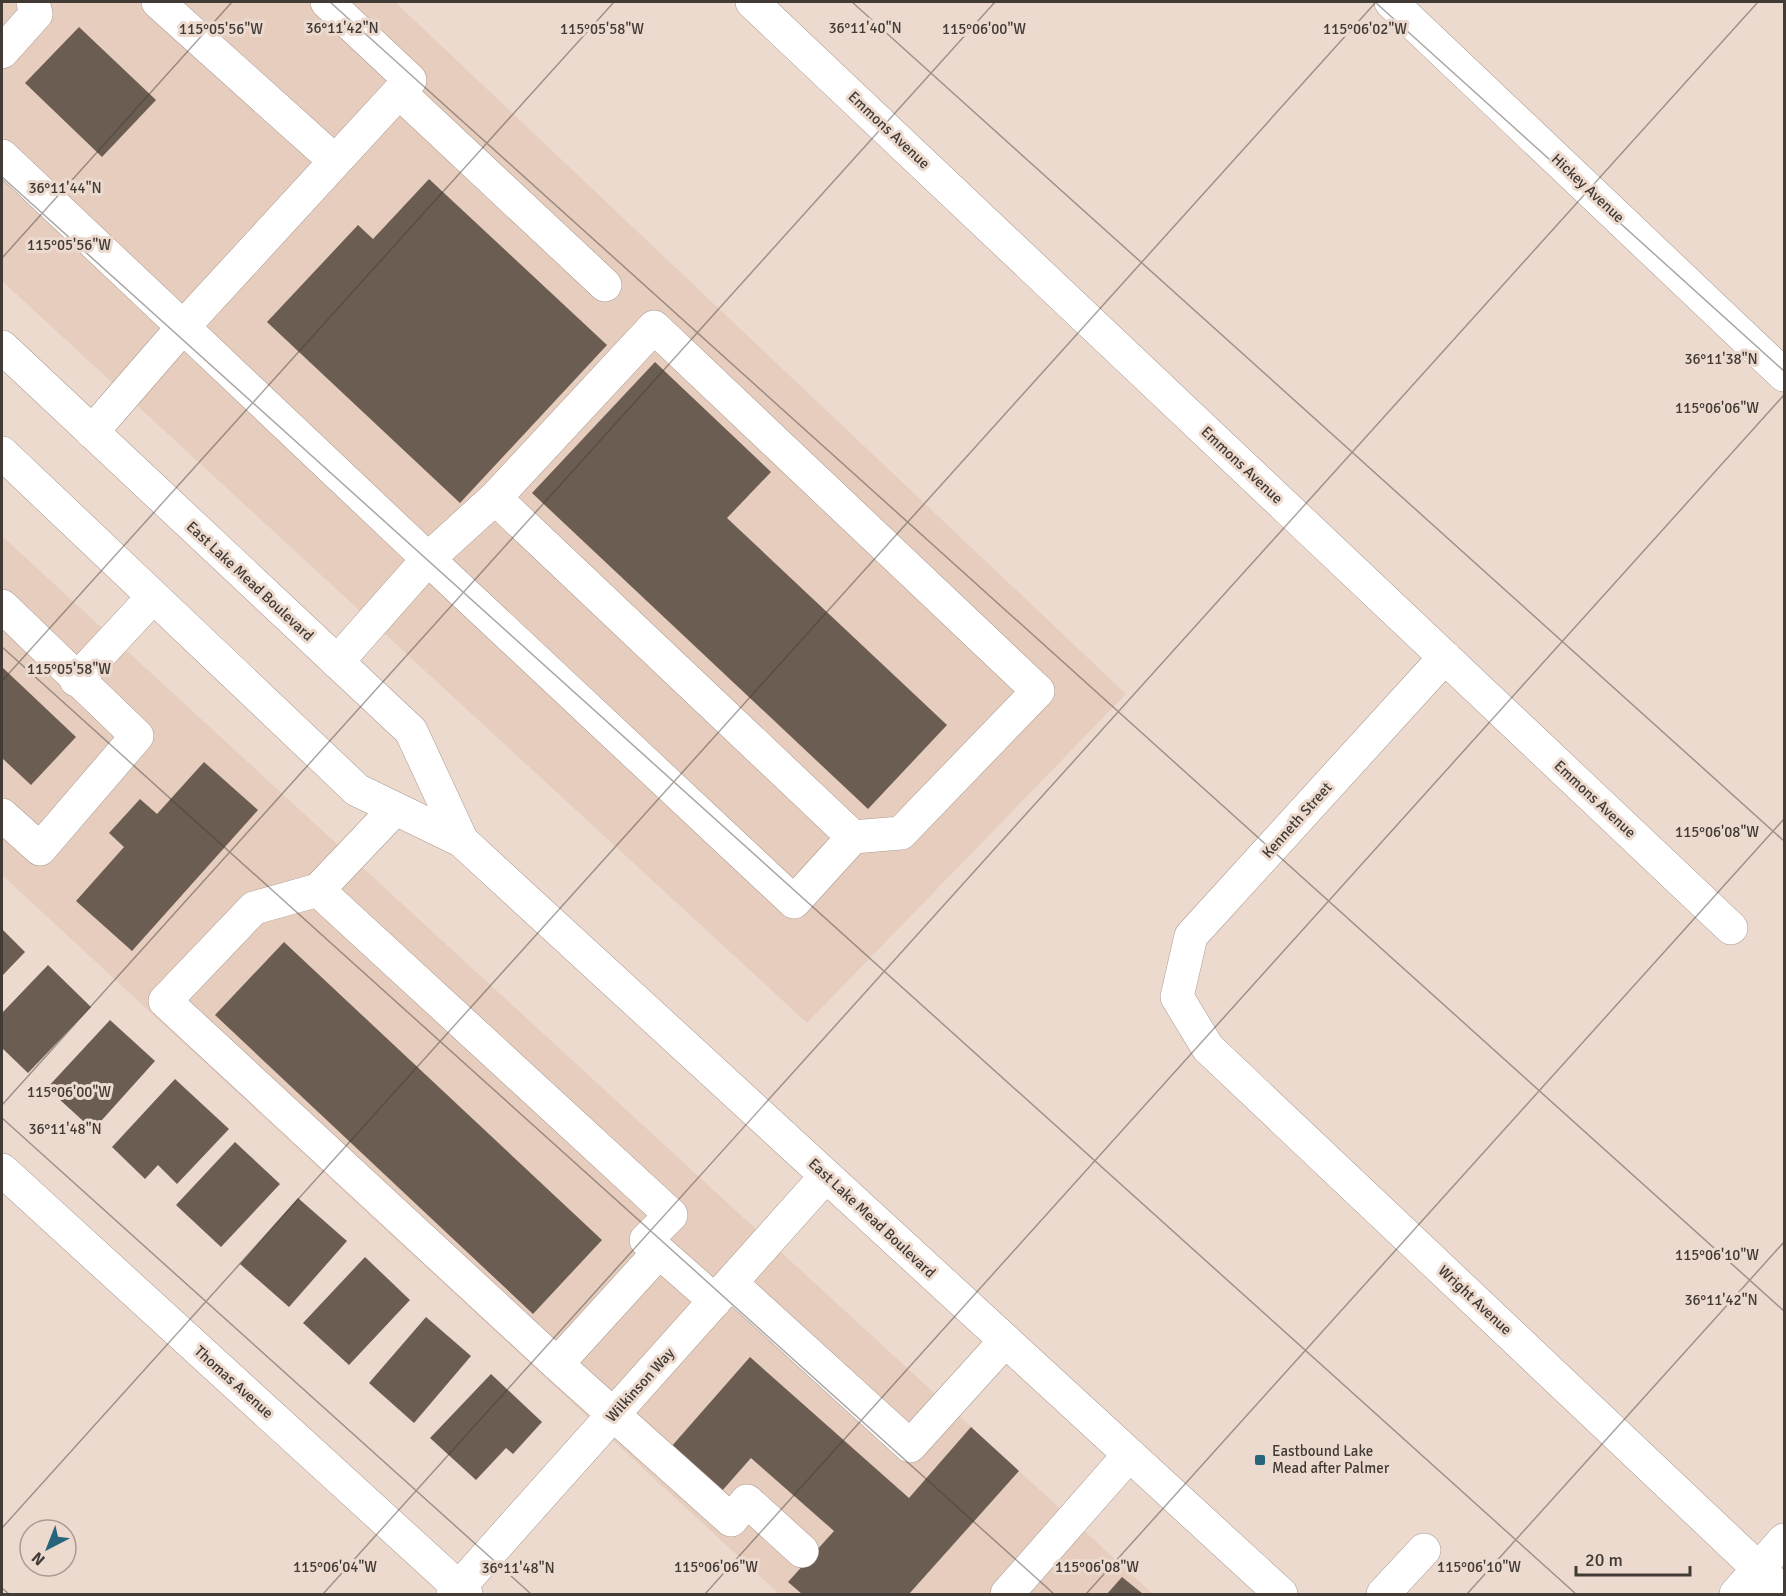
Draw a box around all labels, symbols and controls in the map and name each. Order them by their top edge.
text: 36°11'42"N [305,19,379,37]
text: 36°11'40"N [828,19,902,37]
text: 115°05'56"W [179,20,263,38]
text: 115°05'58"W [560,20,644,38]
text: 115°06'00"W [942,20,1026,38]
text: 115°06'02"W [1323,20,1407,38]
street label: Emmons Avenue [844,88,934,172]
street label: Hickey Avenue [1548,150,1628,226]
text: 36°11'44"N [28,179,102,197]
text: 115°05'56"W [27,236,111,254]
text: 36°11'38"N [1684,350,1758,368]
text: 115°06'06"W [1675,399,1759,417]
street label: Emmons Avenue [1197,423,1287,507]
street label: East Lake Mead Boulevard [183,517,317,645]
text: 115°05'58"W [27,660,111,678]
street label: Emmons Avenue [1550,757,1640,841]
street label: Kenneth Street [1258,778,1336,862]
text: 115°06'08"W [1675,823,1759,841]
text: 115°06'00"W [27,1083,111,1101]
text: 36°11'48"N [28,1120,102,1138]
street label: East Lake Mead Boulevard [805,1154,939,1282]
text: 115°06'10"W [1675,1246,1759,1264]
street label: Wright Avenue [1435,1261,1515,1339]
text: 36°11'42"N [1684,1291,1758,1309]
street label: Thomas Avenue [191,1342,277,1422]
street label: Wilkinson Way [602,1344,678,1426]
place label: Eastbound Lake Mead after Palmer [1272,1442,1390,1477]
marker: Eastbound Lake Mead after Palmer [1253,1453,1267,1467]
north arrow [18,1518,78,1578]
scale bar [1576,1539,1690,1577]
text: N [28,1547,49,1570]
text: 20 m [1585,1549,1623,1571]
text: 115°06'04"W [293,1558,377,1576]
text: 115°06'06"W [674,1558,758,1576]
text: 115°06'08"W [1055,1558,1139,1576]
text: 115°06'10"W [1437,1558,1521,1576]
text: 36°11'48"N [481,1559,555,1577]

